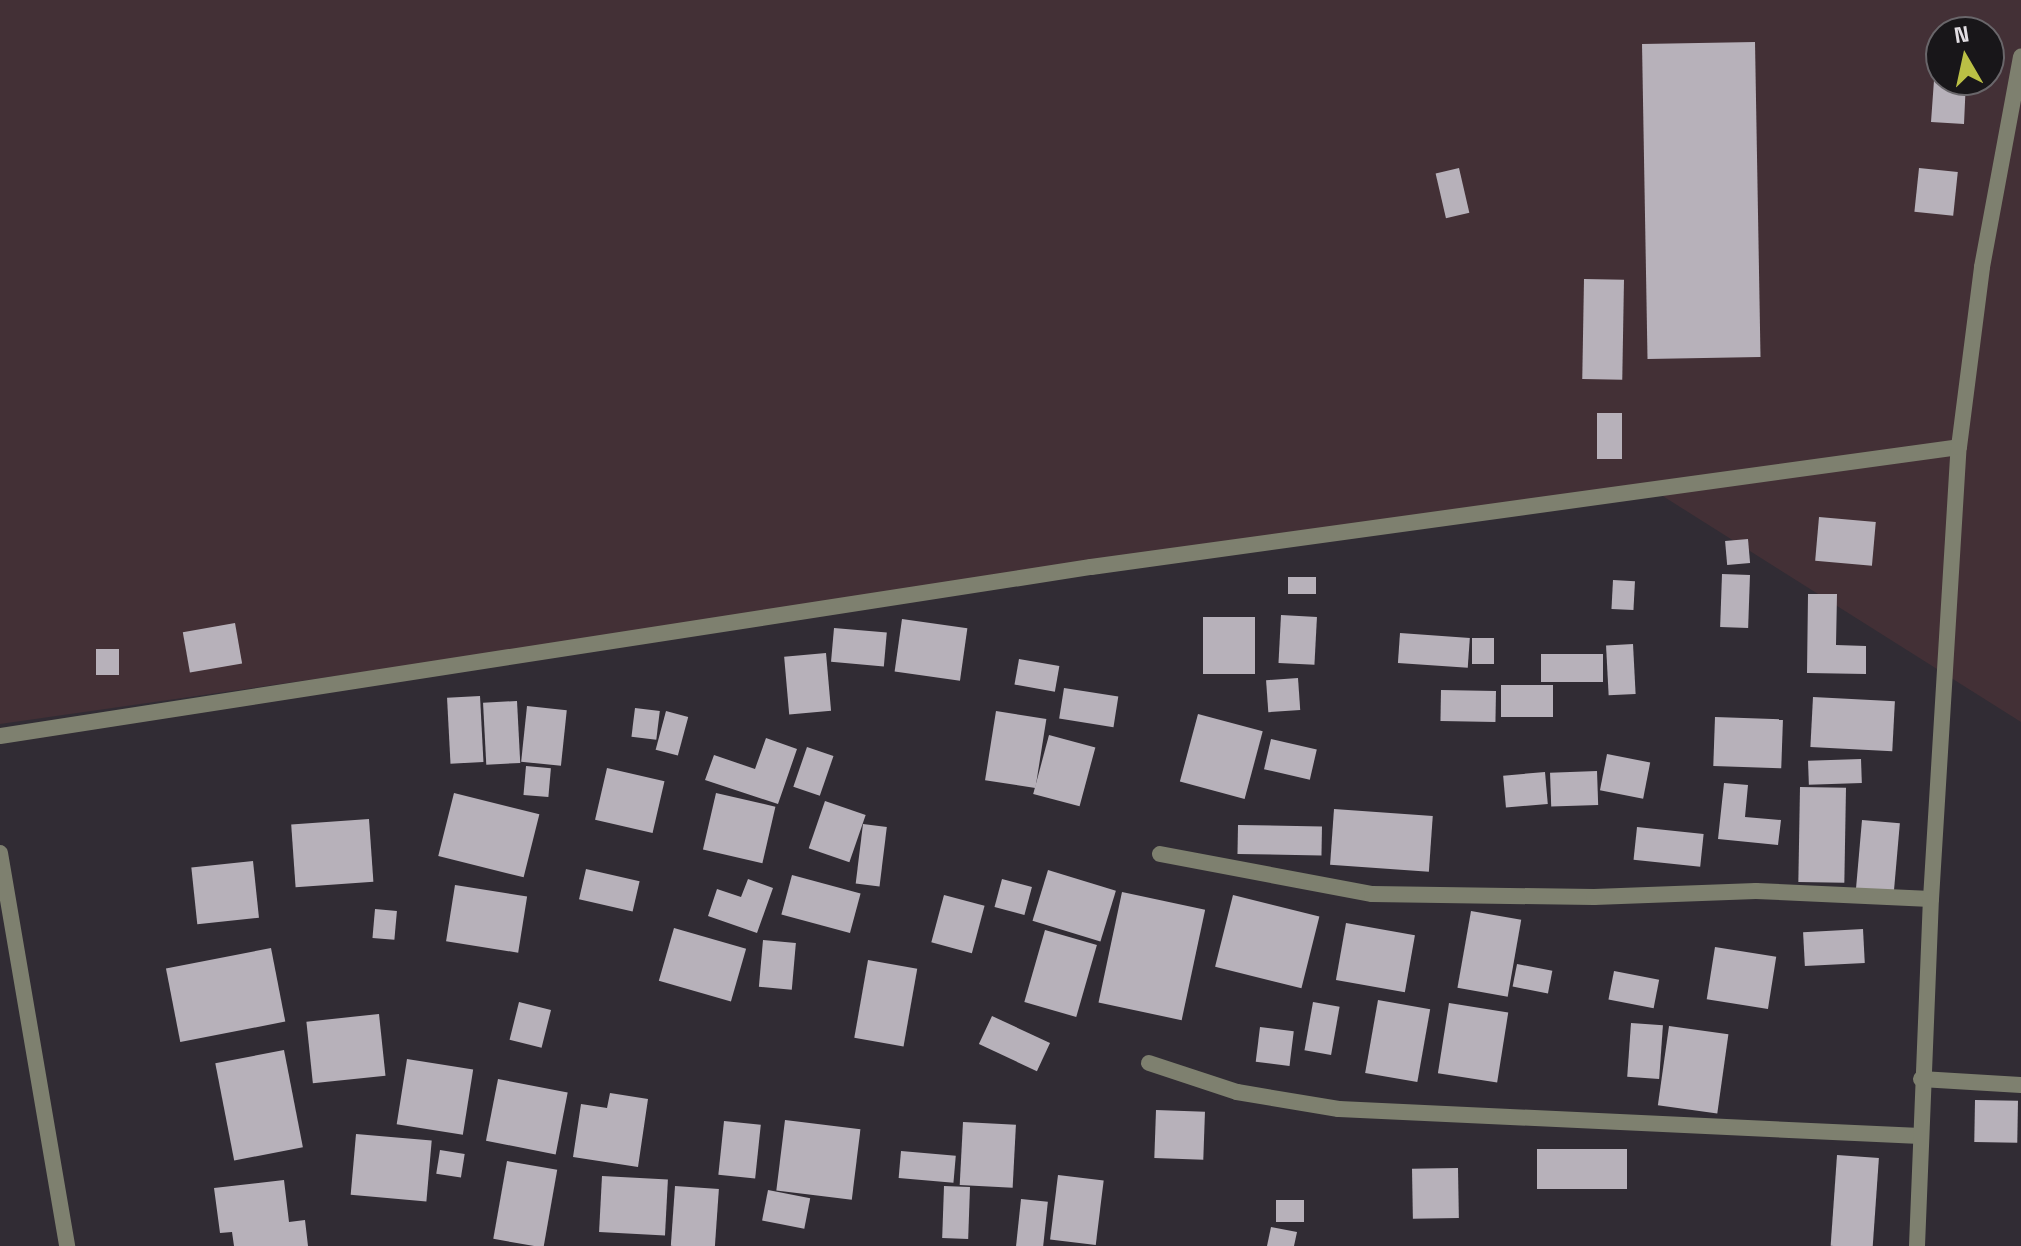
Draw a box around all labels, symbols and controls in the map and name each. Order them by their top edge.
north arrow [1925,16,2005,96]
text: N [1952,19,1971,49]

